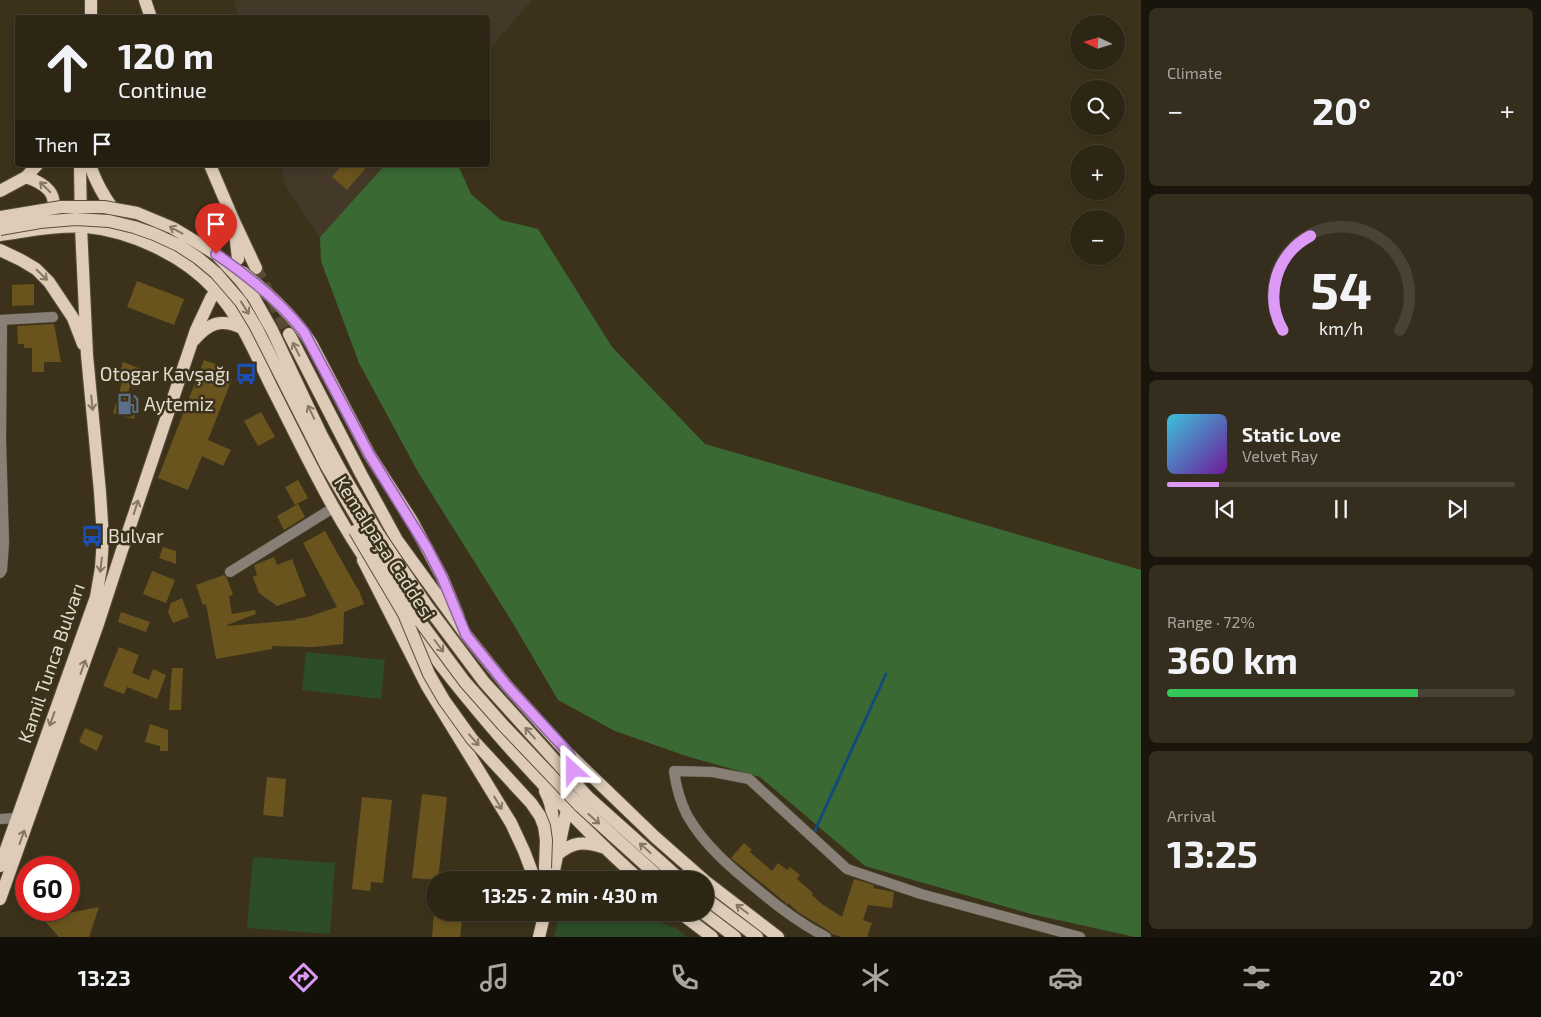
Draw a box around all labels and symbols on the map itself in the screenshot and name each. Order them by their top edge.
north arrow [1070,15,1125,70]
one-way arrow [39,181,51,193]
pin [195,203,237,254]
one-way arrow [168,225,183,235]
one-way arrow [35,269,48,281]
one-way arrow [240,301,250,315]
one-way arrow [291,342,300,357]
bus stop icon: Otogar Kavşağı [233,361,259,387]
place label: Otogar Kavşağı [100,362,230,386]
fuel station icon: Aytemiz [115,391,141,417]
place label: Aytemiz [144,392,214,415]
one-way arrow [87,395,96,411]
one-way arrow [305,405,315,420]
street label: Kemalpaşa Caddesi [329,471,441,625]
one-way arrow [132,500,141,515]
bus stop icon: Bulvar [79,523,105,549]
place label: Bulvar [108,524,164,547]
one-way arrow [96,557,106,573]
street label: Kamil Tunca Bulvarı [12,580,89,746]
one-way arrow [434,639,444,653]
one-way arrow [79,660,88,676]
one-way arrow [47,711,56,727]
one-way arrow [525,727,536,740]
one-way arrow [468,734,480,747]
position arrow [546,743,598,795]
one-way arrow [494,796,504,810]
one-way arrow [587,813,600,825]
one-way arrow [18,830,27,845]
one-way arrow [638,842,651,853]
speed limit sign: 60 [15,856,80,921]
one-way arrow [735,904,749,914]

